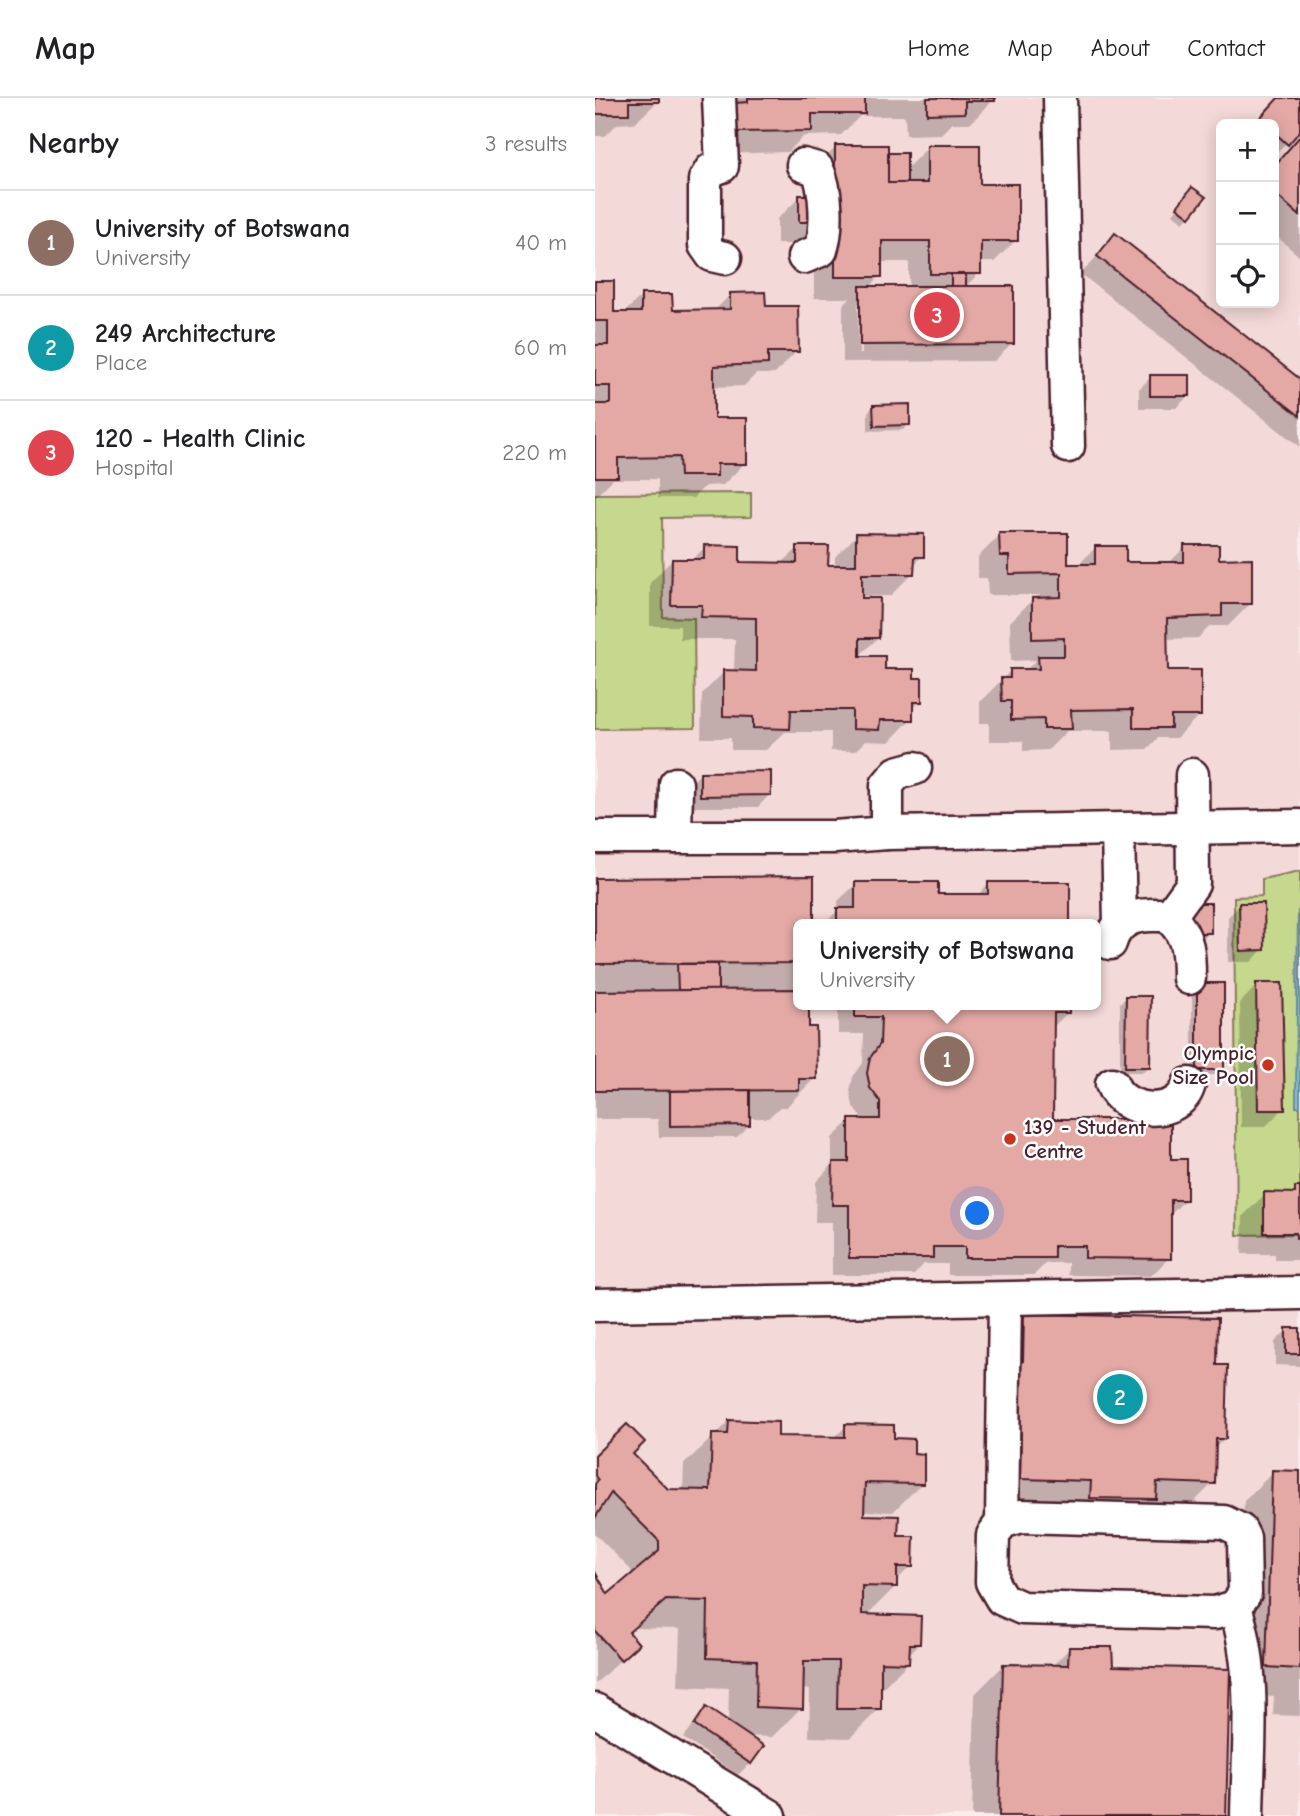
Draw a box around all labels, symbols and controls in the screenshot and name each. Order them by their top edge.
text: Map [35,29,96,67]
text: Home [908,34,969,62]
text: Map [1007,34,1053,62]
text: About [1091,34,1149,62]
text: Contact [1187,34,1265,62]
map controls [1216,119,1279,308]
button: + [1216,119,1279,182]
text: Nearby [28,126,119,161]
text: 3 results [485,130,567,157]
button: − [1216,182,1279,245]
text: University of Botswana [95,214,350,244]
text: 1 [46,229,56,256]
text: 40 m [515,229,567,256]
text: University [95,244,190,271]
button: locate [1216,245,1279,308]
pin: 3 [914,289,960,341]
text: 249 Architecture [95,319,276,349]
text: 2 [45,334,57,361]
text: 60 m [514,334,567,361]
text: Place [95,349,147,376]
text: 120 - Health Clinic [95,424,305,454]
text: 3 [45,439,57,466]
text: 220 m [502,439,567,466]
text: Hospital [95,454,173,481]
popup [793,919,1101,1010]
text: University of Botswana [819,936,1075,966]
text: University [819,966,915,993]
pin: 1 [924,1033,970,1085]
place label: Olympic Size Pool [1173,1041,1254,1089]
marker: Olympic Size Pool [1260,1057,1276,1073]
place label: 139 - Student Centre [1024,1115,1147,1163]
marker: 139 - Student Centre [1002,1131,1018,1147]
your location [960,1196,994,1230]
pin: 2 [1097,1371,1143,1423]

